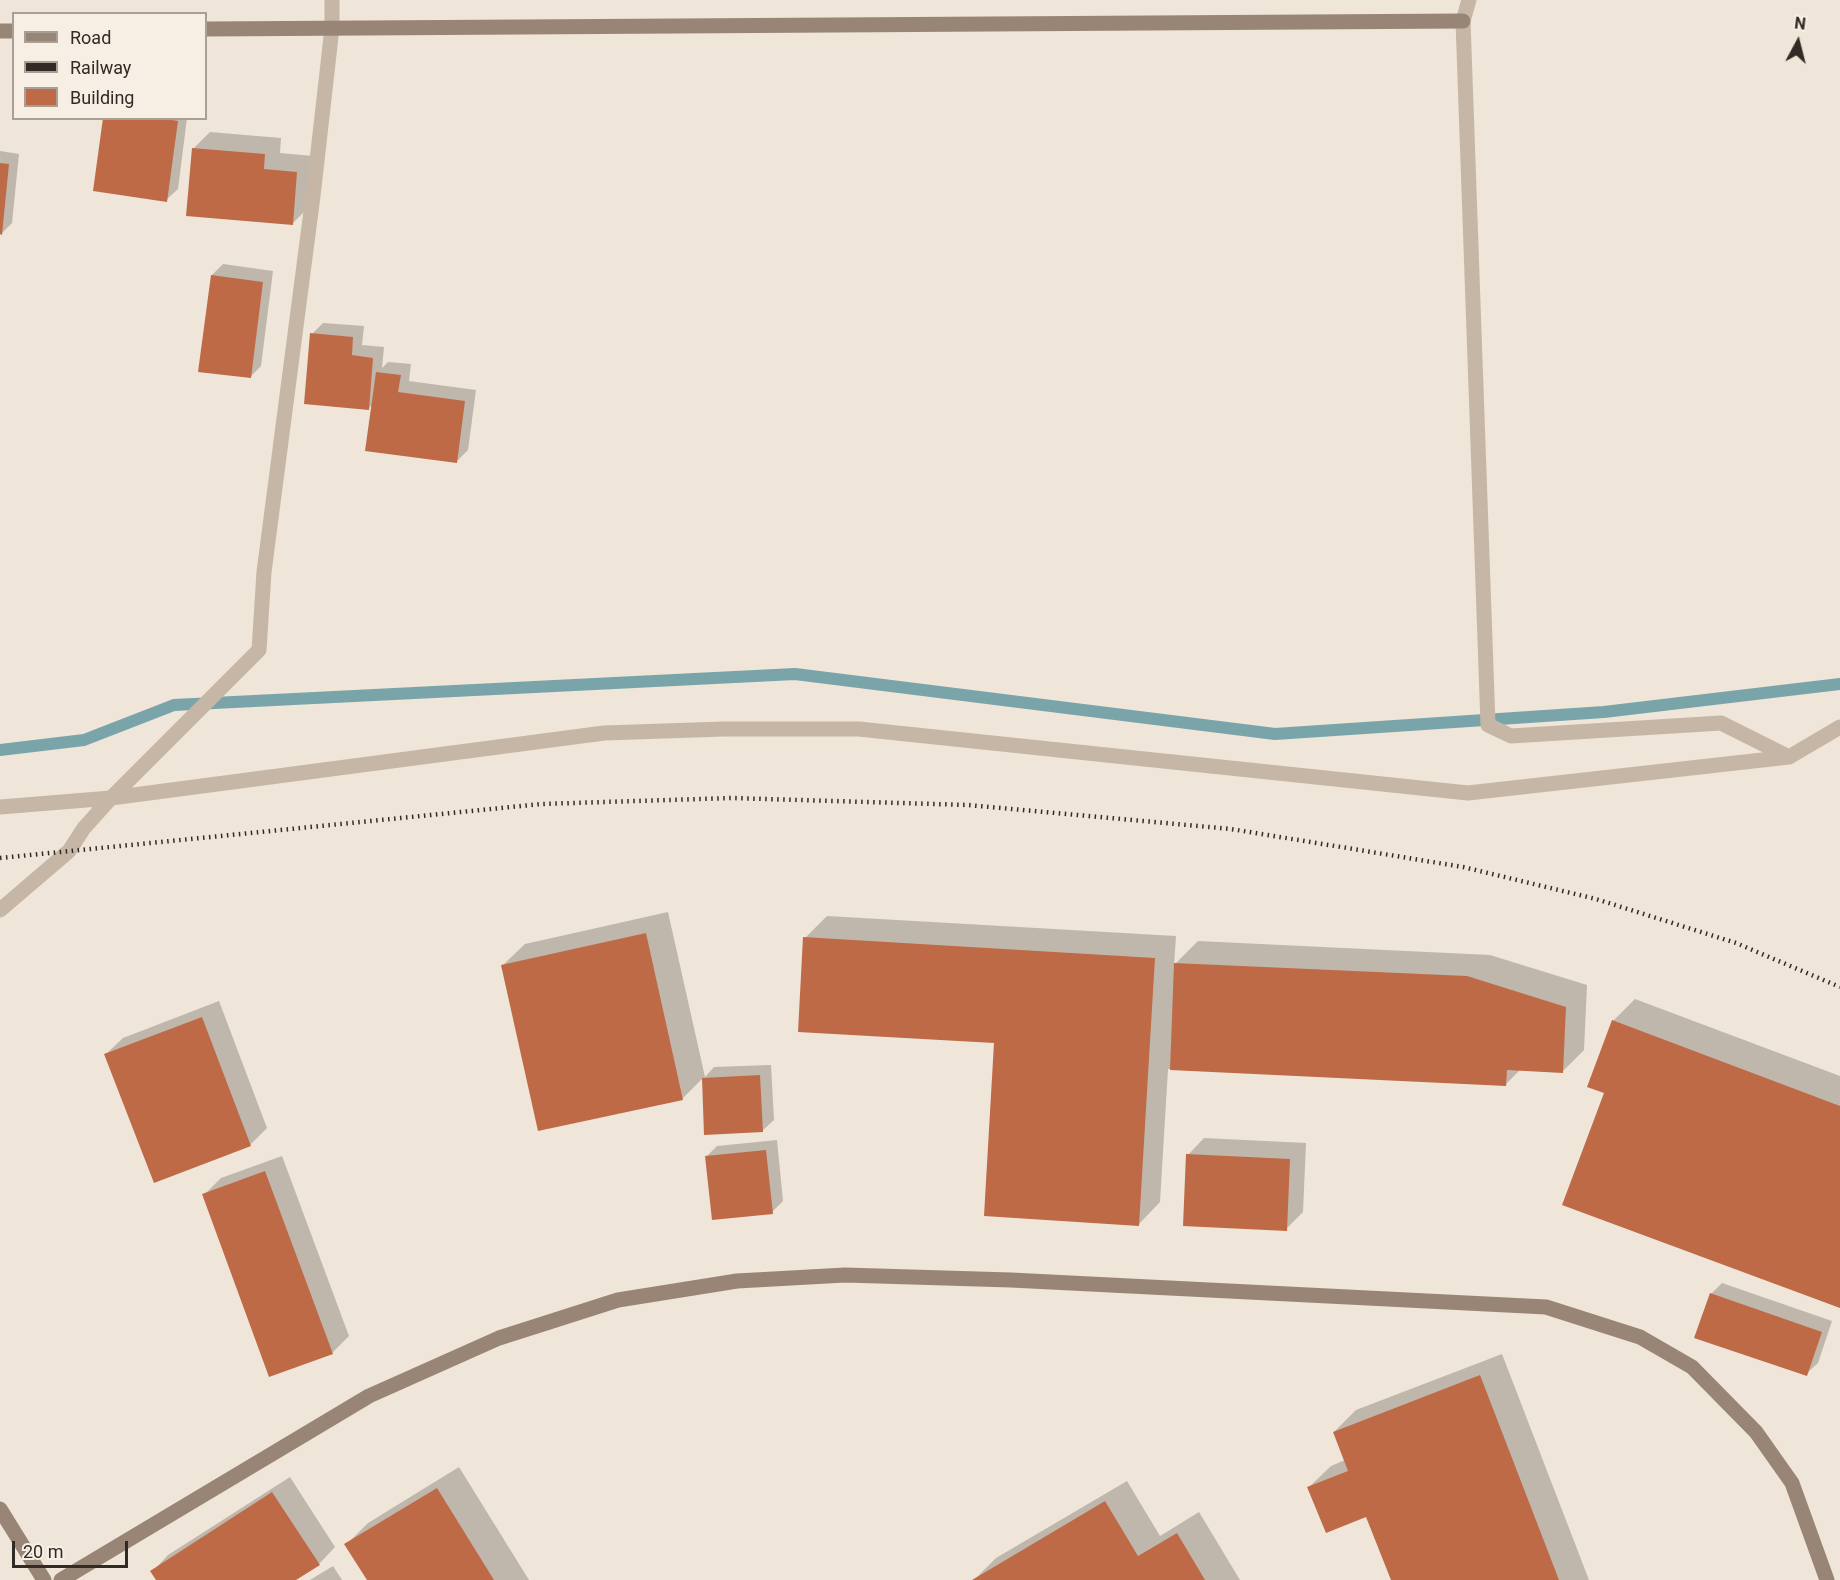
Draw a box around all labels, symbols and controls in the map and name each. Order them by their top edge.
legend [12,12,207,120]
north arrow [1768,12,1828,72]
text: N [1793,14,1807,34]
text: Road [70,27,111,48]
text: Railway [70,57,131,78]
text: Building [70,87,134,108]
scale bar [15,1529,130,1567]
text: 20 m [23,1541,63,1562]

